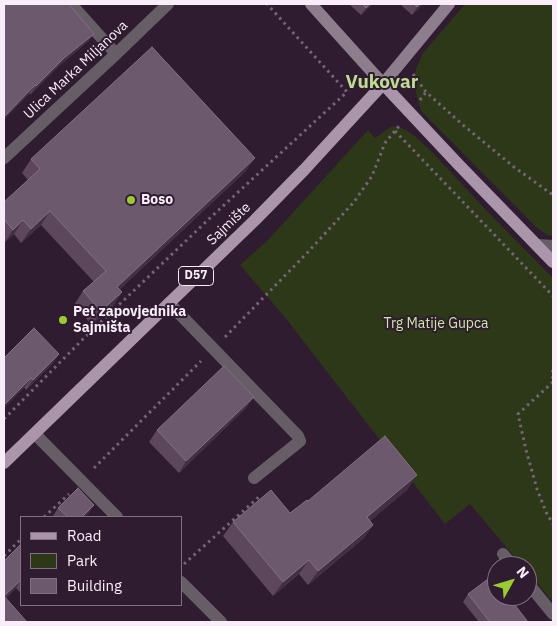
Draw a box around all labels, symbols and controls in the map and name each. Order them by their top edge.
street label: Ulica Marka Miljanova [20,17,132,123]
district label: Vukovar [346,72,418,94]
place label: Boso [141,192,173,208]
marker: Boso [125,194,137,206]
street label: Sajmište [204,199,254,249]
road number: D57 [178,266,214,286]
place label: Pet zapovjednika Sajmišta [73,304,186,336]
marker: Pet zapovjednika Sajmišta [57,314,69,326]
park label: Trg Matije Gupca [384,316,488,332]
legend [20,516,182,606]
text: Road [67,526,102,545]
text: Park [67,551,97,570]
north arrow [487,556,537,606]
text: N [513,563,533,582]
text: Building [67,576,122,595]

